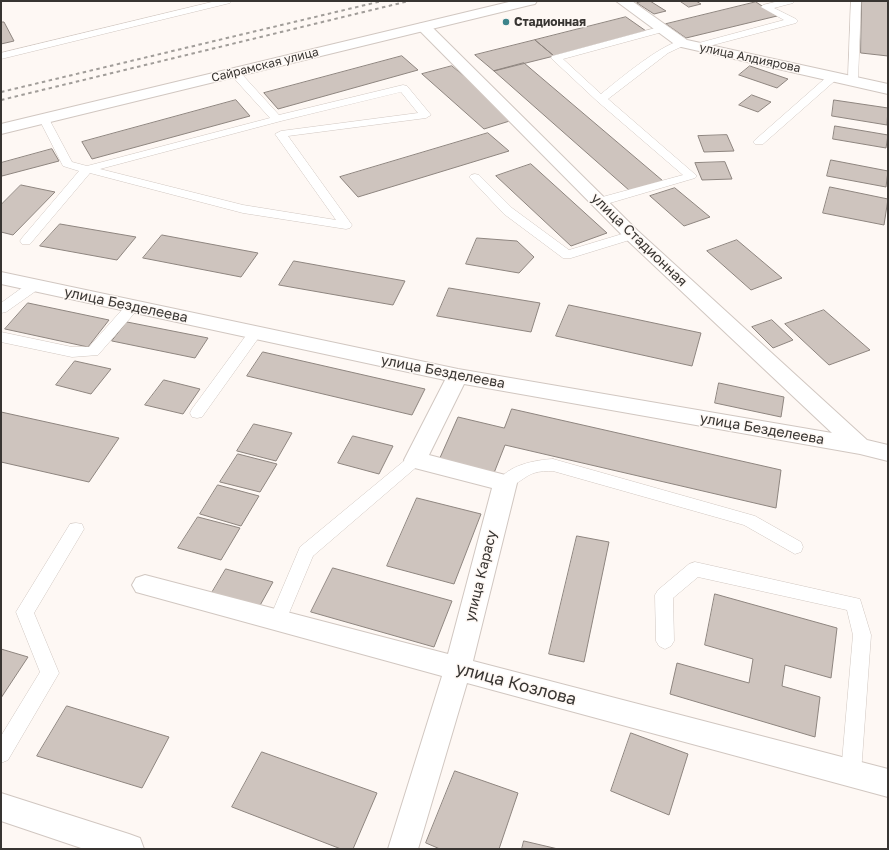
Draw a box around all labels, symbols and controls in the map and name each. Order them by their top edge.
place label: Стадионная [514,15,586,29]
marker: Стадионная [501,17,511,27]
street label: улица Алдиярова [698,40,802,76]
street label: Сайрамская улица [210,45,320,85]
street label: улица Стадионная [588,190,690,290]
street label: улица Безделеева [63,284,189,326]
street label: улица Безделеева [380,352,506,392]
street label: улица Безделеева [698,410,826,448]
street label: улица Карасу [462,528,500,624]
street label: улица Козлова [453,658,579,710]

